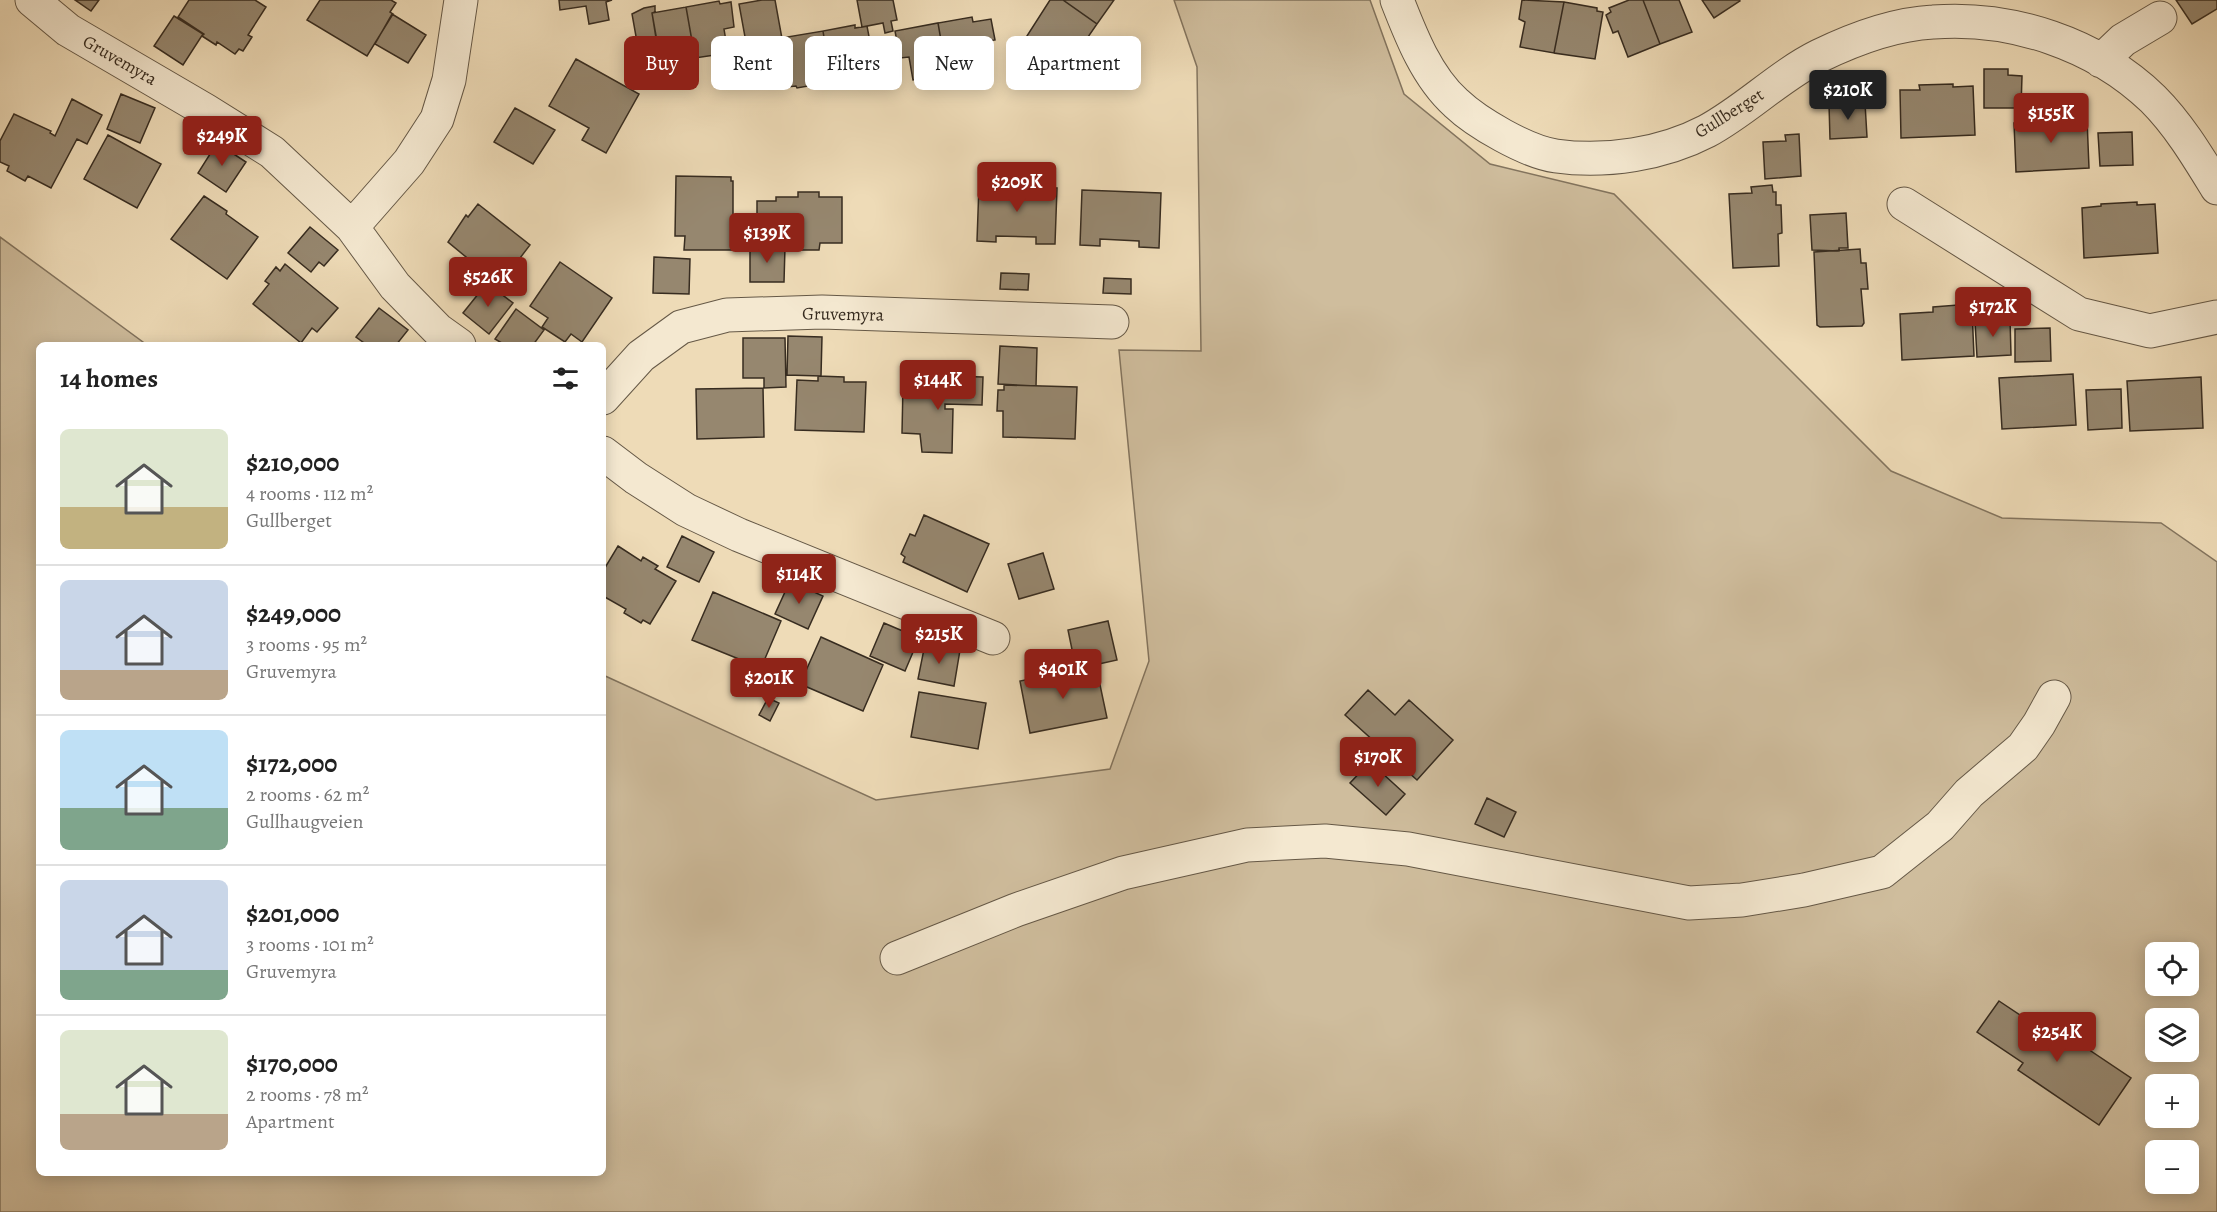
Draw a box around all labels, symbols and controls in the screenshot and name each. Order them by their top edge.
street label: Gruvemyra [79,29,162,91]
chip: Buy [624,36,699,90]
chip: Rent [711,36,793,90]
chip: Filters [805,36,902,90]
chip: New [914,36,994,90]
chip: Apartment [1006,36,1141,90]
pin: $210K [1806,70,1890,121]
text: $210K [1823,76,1873,103]
street label: Gullberget [1690,82,1768,144]
pin: $155K [2009,93,2093,144]
text: $155K [2028,99,2074,126]
pin: $249K [180,116,264,167]
text: $249K [197,122,247,149]
pin: $209K [975,162,1059,213]
text: $209K [991,168,1043,195]
pin: $139K [725,213,809,264]
text: $139K [743,219,791,246]
pin: $526K [446,257,530,308]
text: $526K [463,263,513,290]
pin: $172K [1951,287,2035,338]
text: $172K [1969,293,2017,320]
street label: Gruvemyra [802,301,885,327]
pin: $144K [896,360,980,411]
text: 14 homes [60,361,158,396]
icon: filters [549,362,582,395]
text: $144K [914,366,962,393]
text: $210,000 [246,445,339,480]
icon: home [108,453,180,525]
text: 4 rooms · 112 m² [246,480,373,507]
text: Gullberget [246,507,332,534]
pin: $114K [757,554,841,605]
text: $114K [776,560,822,587]
text: $249,000 [246,596,341,631]
icon: home [108,604,180,676]
pin: $215K [897,614,981,665]
text: $215K [915,620,963,647]
text: 3 rooms · 95 m² [246,631,367,658]
pin: $401K [1021,649,1105,700]
text: $401K [1038,655,1088,682]
text: Gruvemyra [246,658,337,685]
pin: $201K [727,658,811,709]
text: $201K [744,664,794,691]
pin: $170K [1336,737,1420,788]
text: $170K [1354,743,1402,770]
text: $172,000 [246,746,337,781]
icon: home [108,754,180,826]
text: 2 rooms · 62 m² [246,781,369,808]
text: Gullhaugveien [246,808,363,835]
text: $201,000 [246,896,339,931]
icon: home [108,904,180,976]
text: 3 rooms · 101 m² [246,931,374,958]
map controls [2145,942,2199,1194]
button: locate [2145,942,2199,996]
text: Gruvemyra [246,958,337,985]
button: layers [2145,1008,2199,1062]
pin: $254K [2015,1012,2099,1063]
text: $254K [2032,1018,2082,1045]
text: $170,000 [246,1046,338,1081]
icon: home [108,1054,180,1126]
button: + [2145,1074,2199,1128]
text: 2 rooms · 78 m² [246,1081,369,1108]
text: Apartment [246,1108,335,1135]
button: − [2145,1140,2199,1194]

